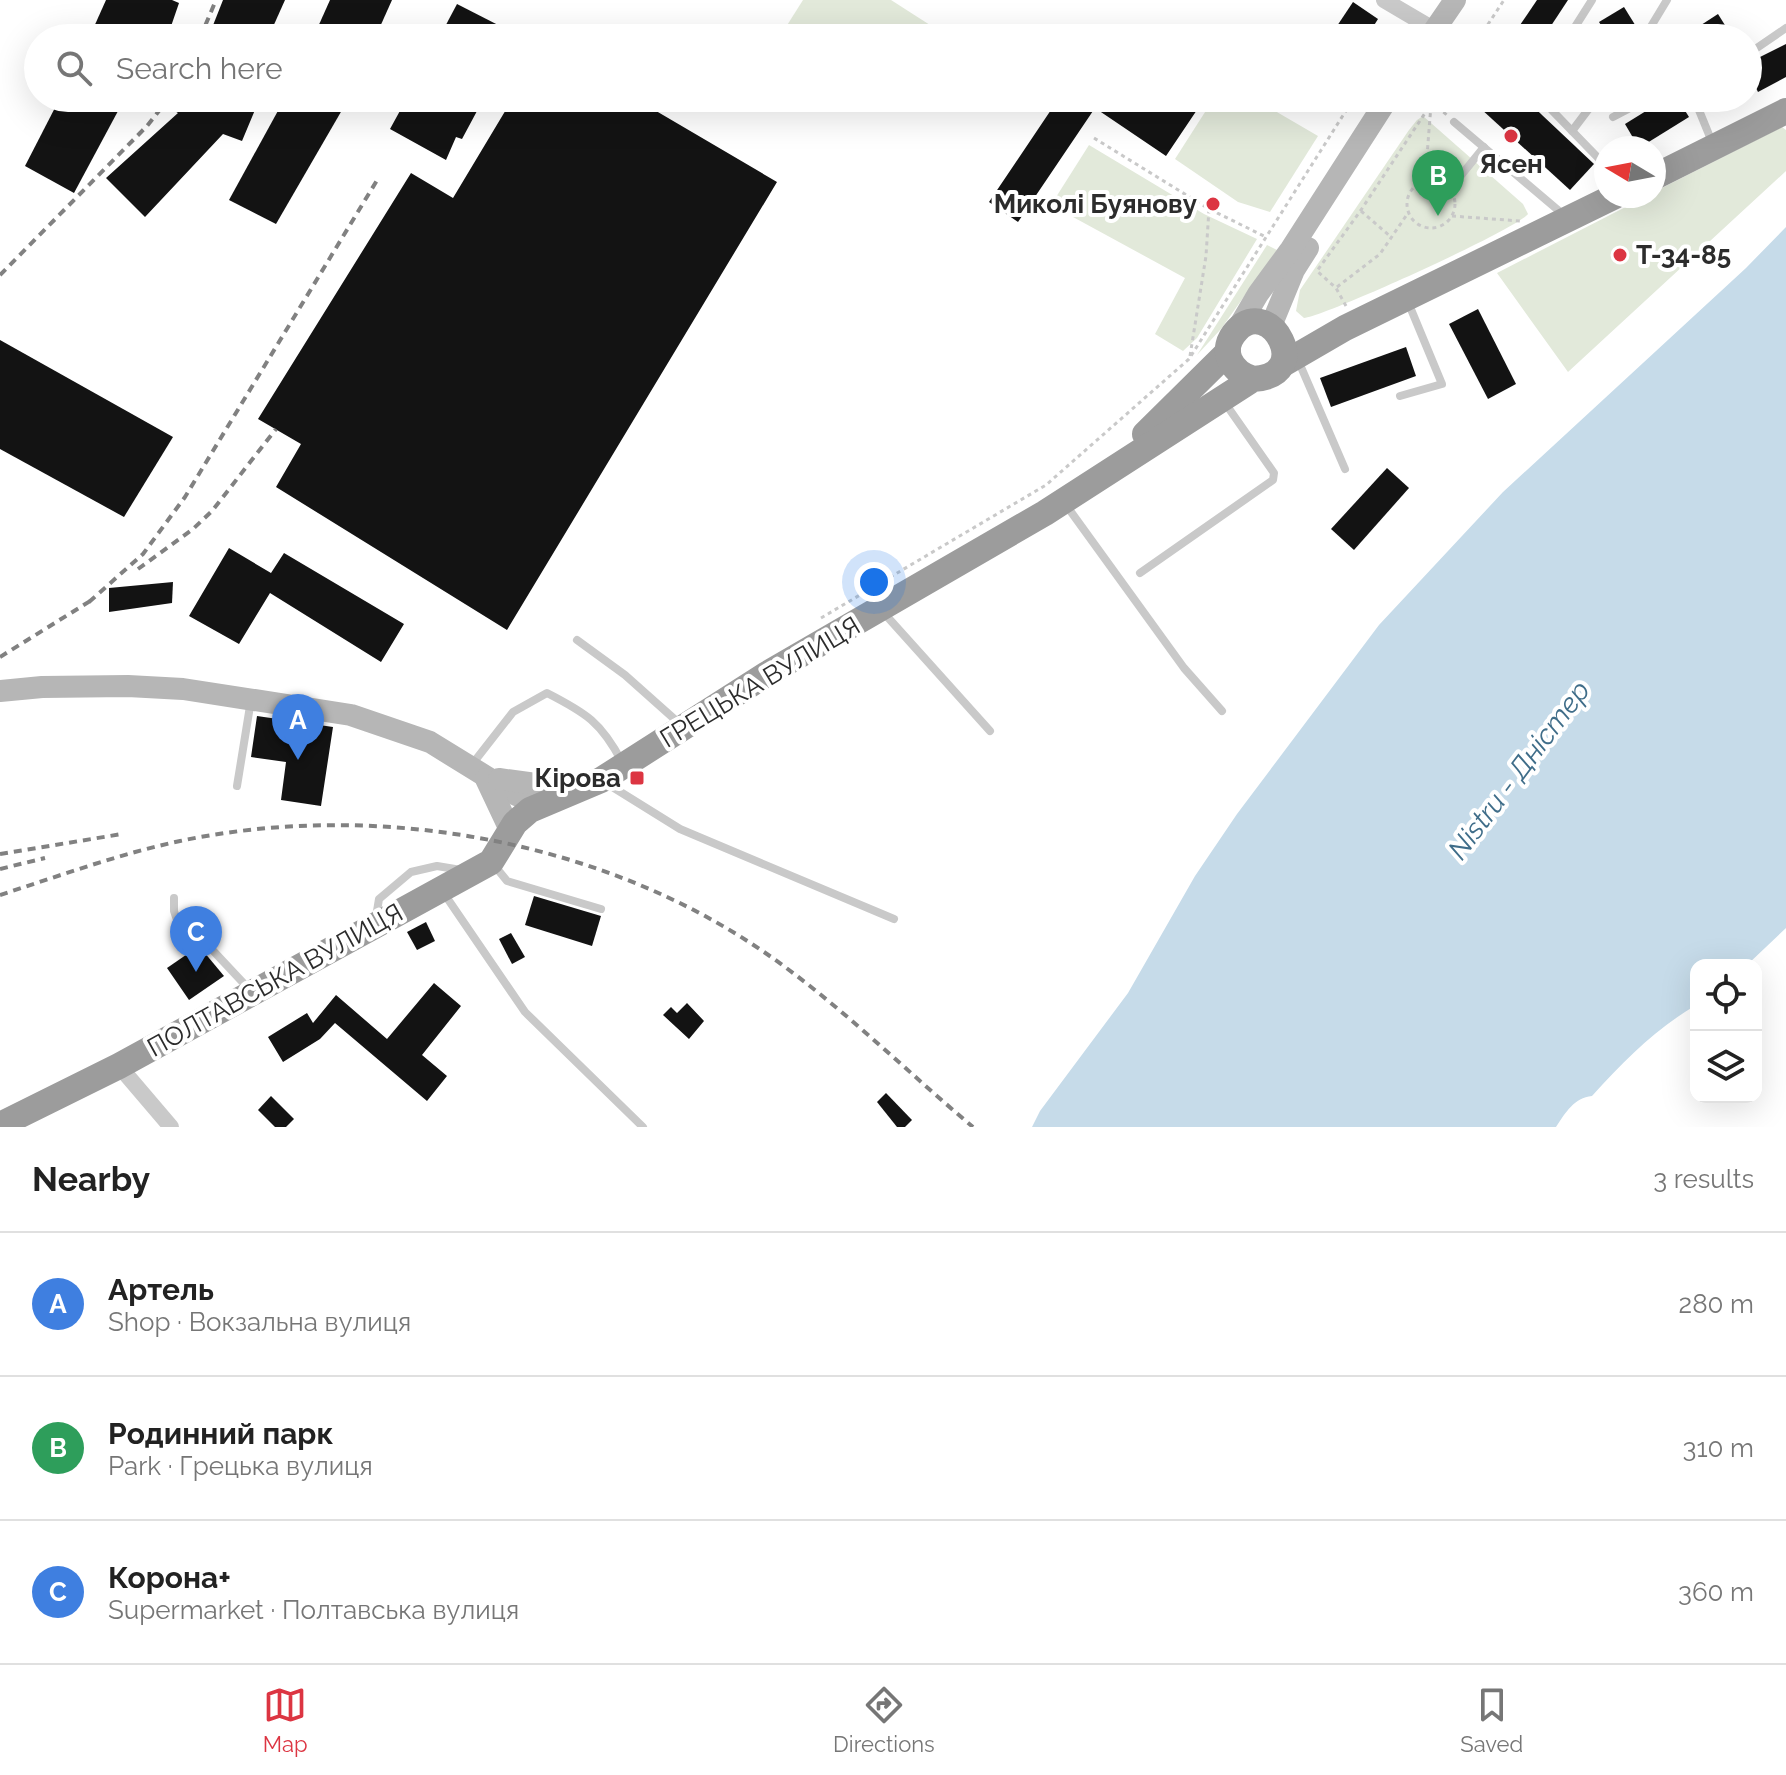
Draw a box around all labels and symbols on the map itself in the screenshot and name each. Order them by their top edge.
marker: Ясен [1502,127,1520,145]
north arrow [1594,136,1666,208]
place label: Ясен [1479,149,1543,179]
pin: B [1412,150,1464,216]
place label: Миколі Буянову [994,189,1197,219]
marker: Миколі Буянову [1204,195,1222,213]
place label: Т-34-85 [1636,240,1731,270]
marker: Т-34-85 [1611,246,1629,264]
your location [854,562,894,602]
street label: ГРЕЦЬКА ВУЛИЦЯ [655,610,865,754]
water label: Nistru - Дністер [1441,674,1597,866]
pin: A [272,694,324,760]
place label: Кірова [535,763,621,793]
marker: Кірова [628,769,646,787]
street label: ПОЛТАВСЬКА ВУЛИЦЯ [142,897,408,1063]
pin: C [170,906,222,972]

